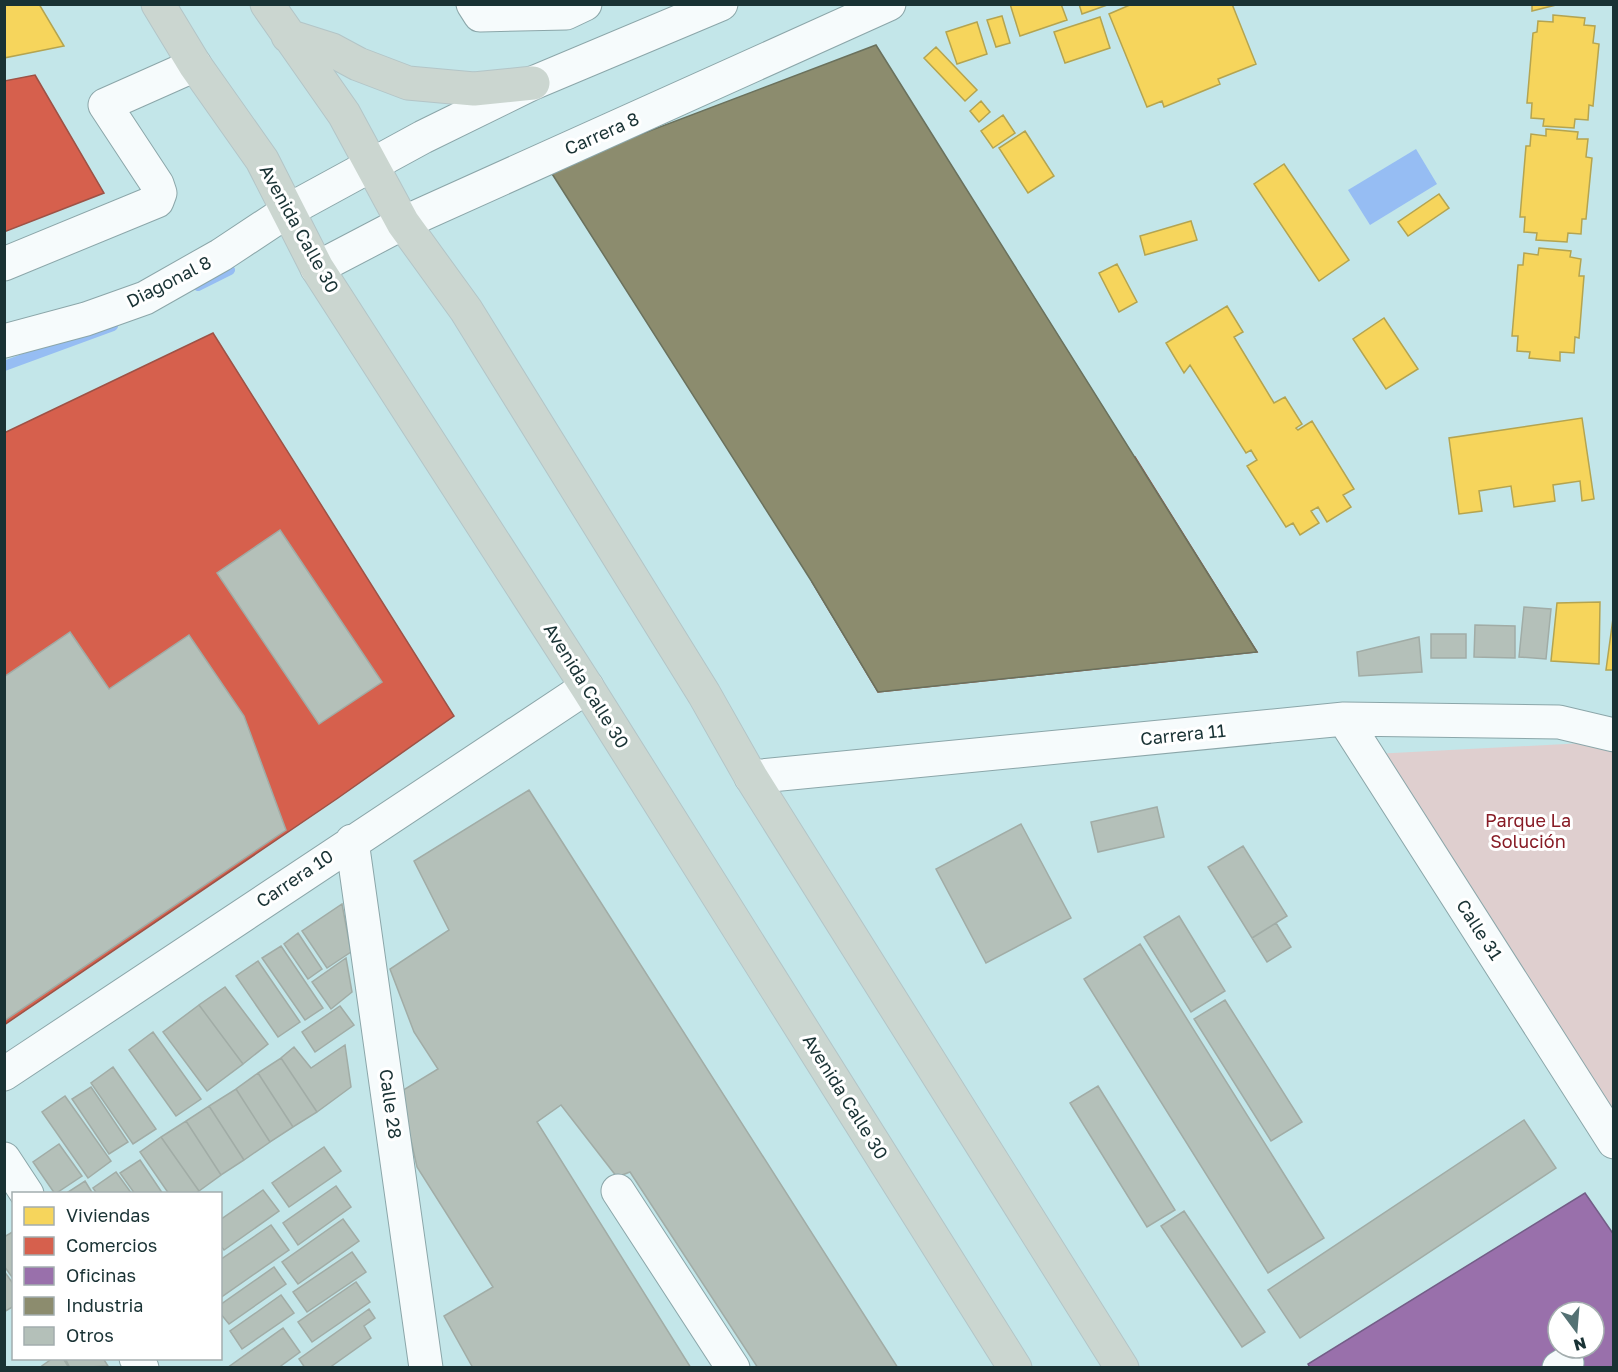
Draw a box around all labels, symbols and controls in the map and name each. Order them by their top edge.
street label: Carrera 8 [561,107,642,159]
street label: Avenida Calle 30 [256,161,344,296]
street label: Diagonal 8 [123,250,215,312]
street label: Avenida Calle 30 [540,619,634,752]
street label: Carrera 11 [1139,719,1227,749]
park label: Parque La Solución [1485,809,1571,852]
street label: Carrera 10 [252,844,337,912]
street label: Calle 31 [1452,895,1508,964]
street label: Avenida Calle 30 [799,1030,893,1163]
street label: Calle 28 [375,1068,407,1140]
legend [12,1192,222,1360]
text: Viviendas [66,1204,150,1226]
text: Comercios [66,1234,157,1256]
text: Oficinas [66,1264,136,1286]
text: Industria [66,1294,143,1316]
north arrow [1546,1300,1606,1360]
text: Otros [66,1324,114,1346]
text: N [1572,1333,1589,1356]

